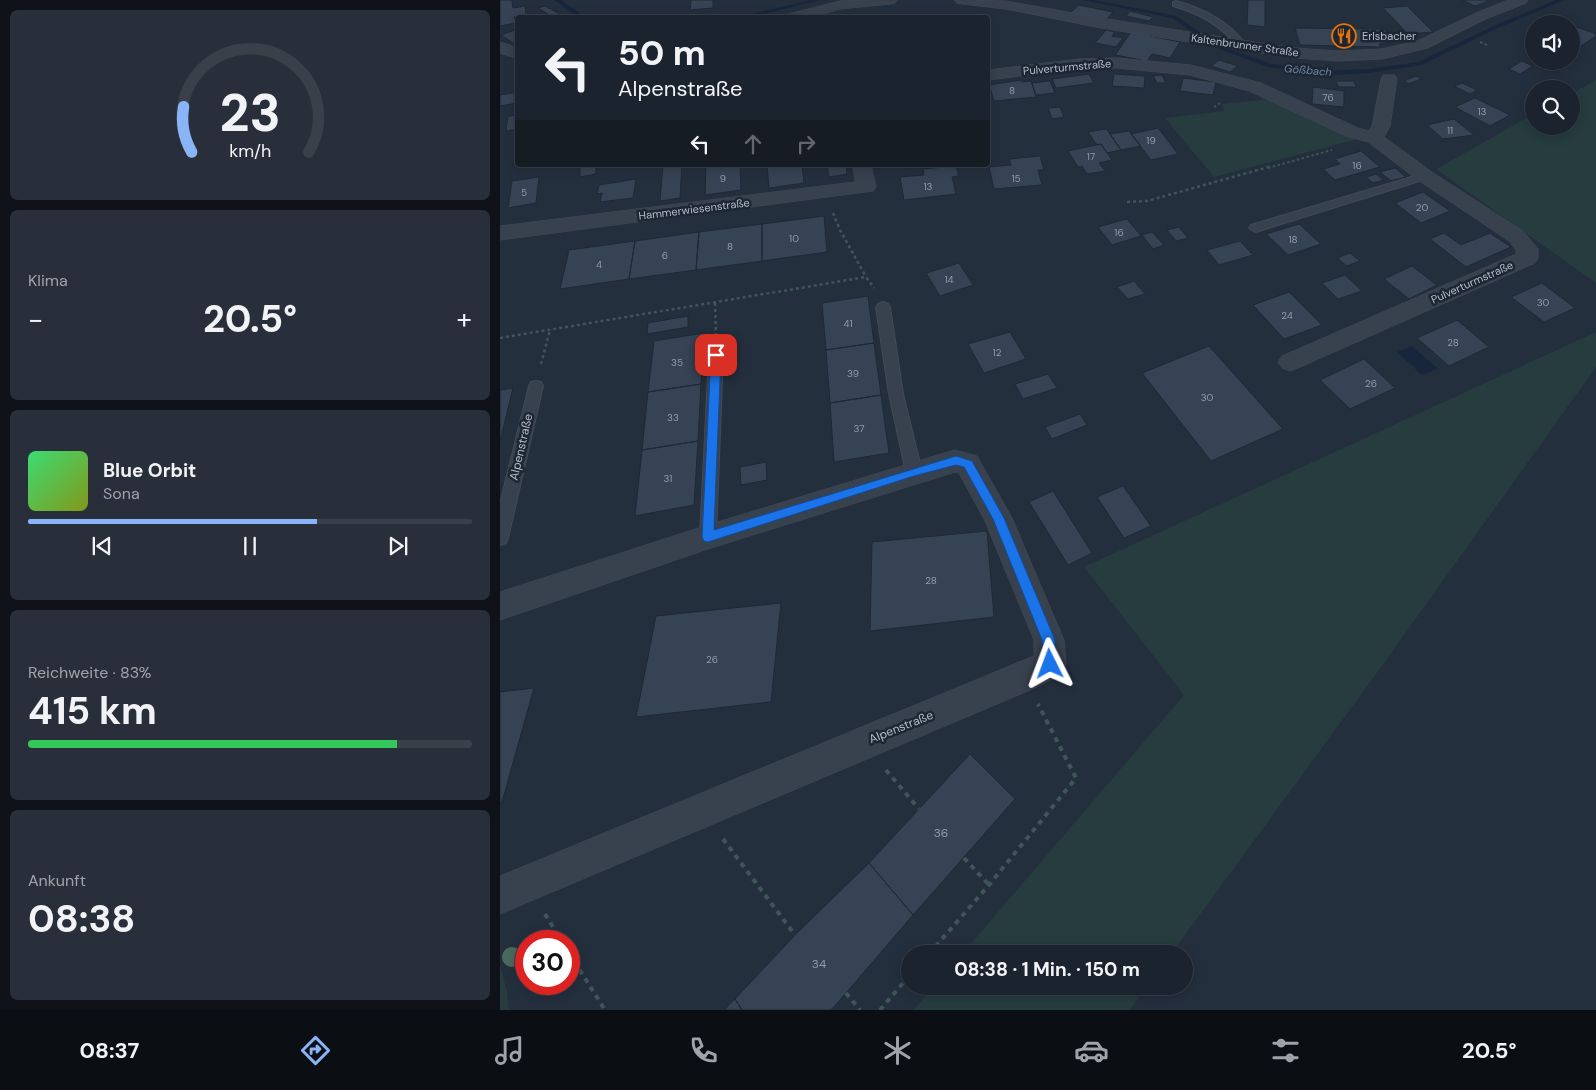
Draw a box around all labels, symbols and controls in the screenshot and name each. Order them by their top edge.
map controls [1525,15,1580,135]
button: sound [1525,15,1580,70]
restaurant icon: Erlsbacher [1331,23,1357,49]
place label: Erlsbacher [1362,29,1416,43]
text: 50 m [618,30,706,76]
street label: Kaltenbrunner Straße [1190,31,1300,59]
icon: left [535,35,600,100]
street label: Pulverturmstraße [1022,56,1112,78]
water label: Gößbach [1284,61,1332,79]
text: Alpenstraße [618,74,742,103]
text: 23 [219,79,281,147]
button: search [1525,80,1580,135]
house number: 8 [1009,84,1015,97]
house number: 76 [1322,91,1334,104]
house number: 13 [1477,105,1487,118]
house number: 11 [1447,124,1453,137]
icon: left [686,130,714,158]
icon: ahead [739,130,767,158]
icon: right [792,130,820,158]
house number: 19 [1146,134,1156,147]
text: km/h [229,139,271,163]
house number: 17 [1087,150,1095,163]
house number: 16 [1352,159,1362,172]
house number: 9 [720,172,726,185]
house number: 15 [1011,172,1021,185]
house number: 13 [923,180,933,193]
house number: 5 [521,186,527,199]
street label: Hammerwiesenstraße [638,195,750,223]
house number: 20 [1416,201,1428,214]
house number: 16 [1114,226,1124,239]
house number: 10 [789,232,799,245]
house number: 18 [1288,233,1298,246]
house number: 8 [727,240,733,253]
house number: 6 [662,249,668,262]
house number: 4 [596,258,602,271]
street label: Pulverturmstraße [1429,258,1515,306]
text: Klima [28,270,68,291]
house number: 14 [944,273,954,286]
text: 20.5° [203,294,297,344]
house number: 30 [1537,296,1550,309]
text: − [28,301,43,338]
text: + [457,301,472,338]
house number: 24 [1281,309,1293,322]
house number: 41 [843,317,853,330]
pin [695,334,737,376]
house number: 28 [1447,336,1459,349]
icon: arrive [702,341,730,369]
house number: 12 [993,346,1002,359]
house number: 35 [671,356,683,369]
house number: 39 [847,367,859,380]
house number: 26 [1365,377,1377,390]
house number: 30 [1201,391,1214,404]
house number: 33 [667,411,679,424]
street label: Alpenstraße [506,412,536,482]
house number: 37 [853,422,865,435]
text: Blue Orbit [103,458,196,483]
house number: 31 [664,472,672,485]
text: Sona [103,483,140,504]
icon: previous [88,532,116,560]
icon: pause [236,532,264,560]
icon: next [384,532,412,560]
house number: 28 [925,574,937,587]
position arrow [1023,637,1075,689]
house number: 26 [706,653,718,666]
text: Reichweite · 83% [28,662,151,683]
text: 415 km [28,686,157,736]
street label: Alpenstraße [867,707,936,747]
house number: 36 [934,825,948,841]
text: Ankunft [28,870,86,891]
text: 08:38 [28,894,135,944]
speed limit sign: 30 [515,930,580,995]
house number: 34 [812,956,826,972]
text: 08:38 · 1 Min. · 150 m [954,957,1140,982]
icon: directions [298,1033,333,1068]
icon: music [492,1033,527,1068]
icon: phone [686,1033,721,1068]
icon: climate [880,1033,915,1068]
icon: car [1074,1033,1109,1068]
icon: filters [1268,1033,1303,1068]
text: 08:37 [79,1036,139,1065]
text: 20.5° [1462,1036,1517,1065]

